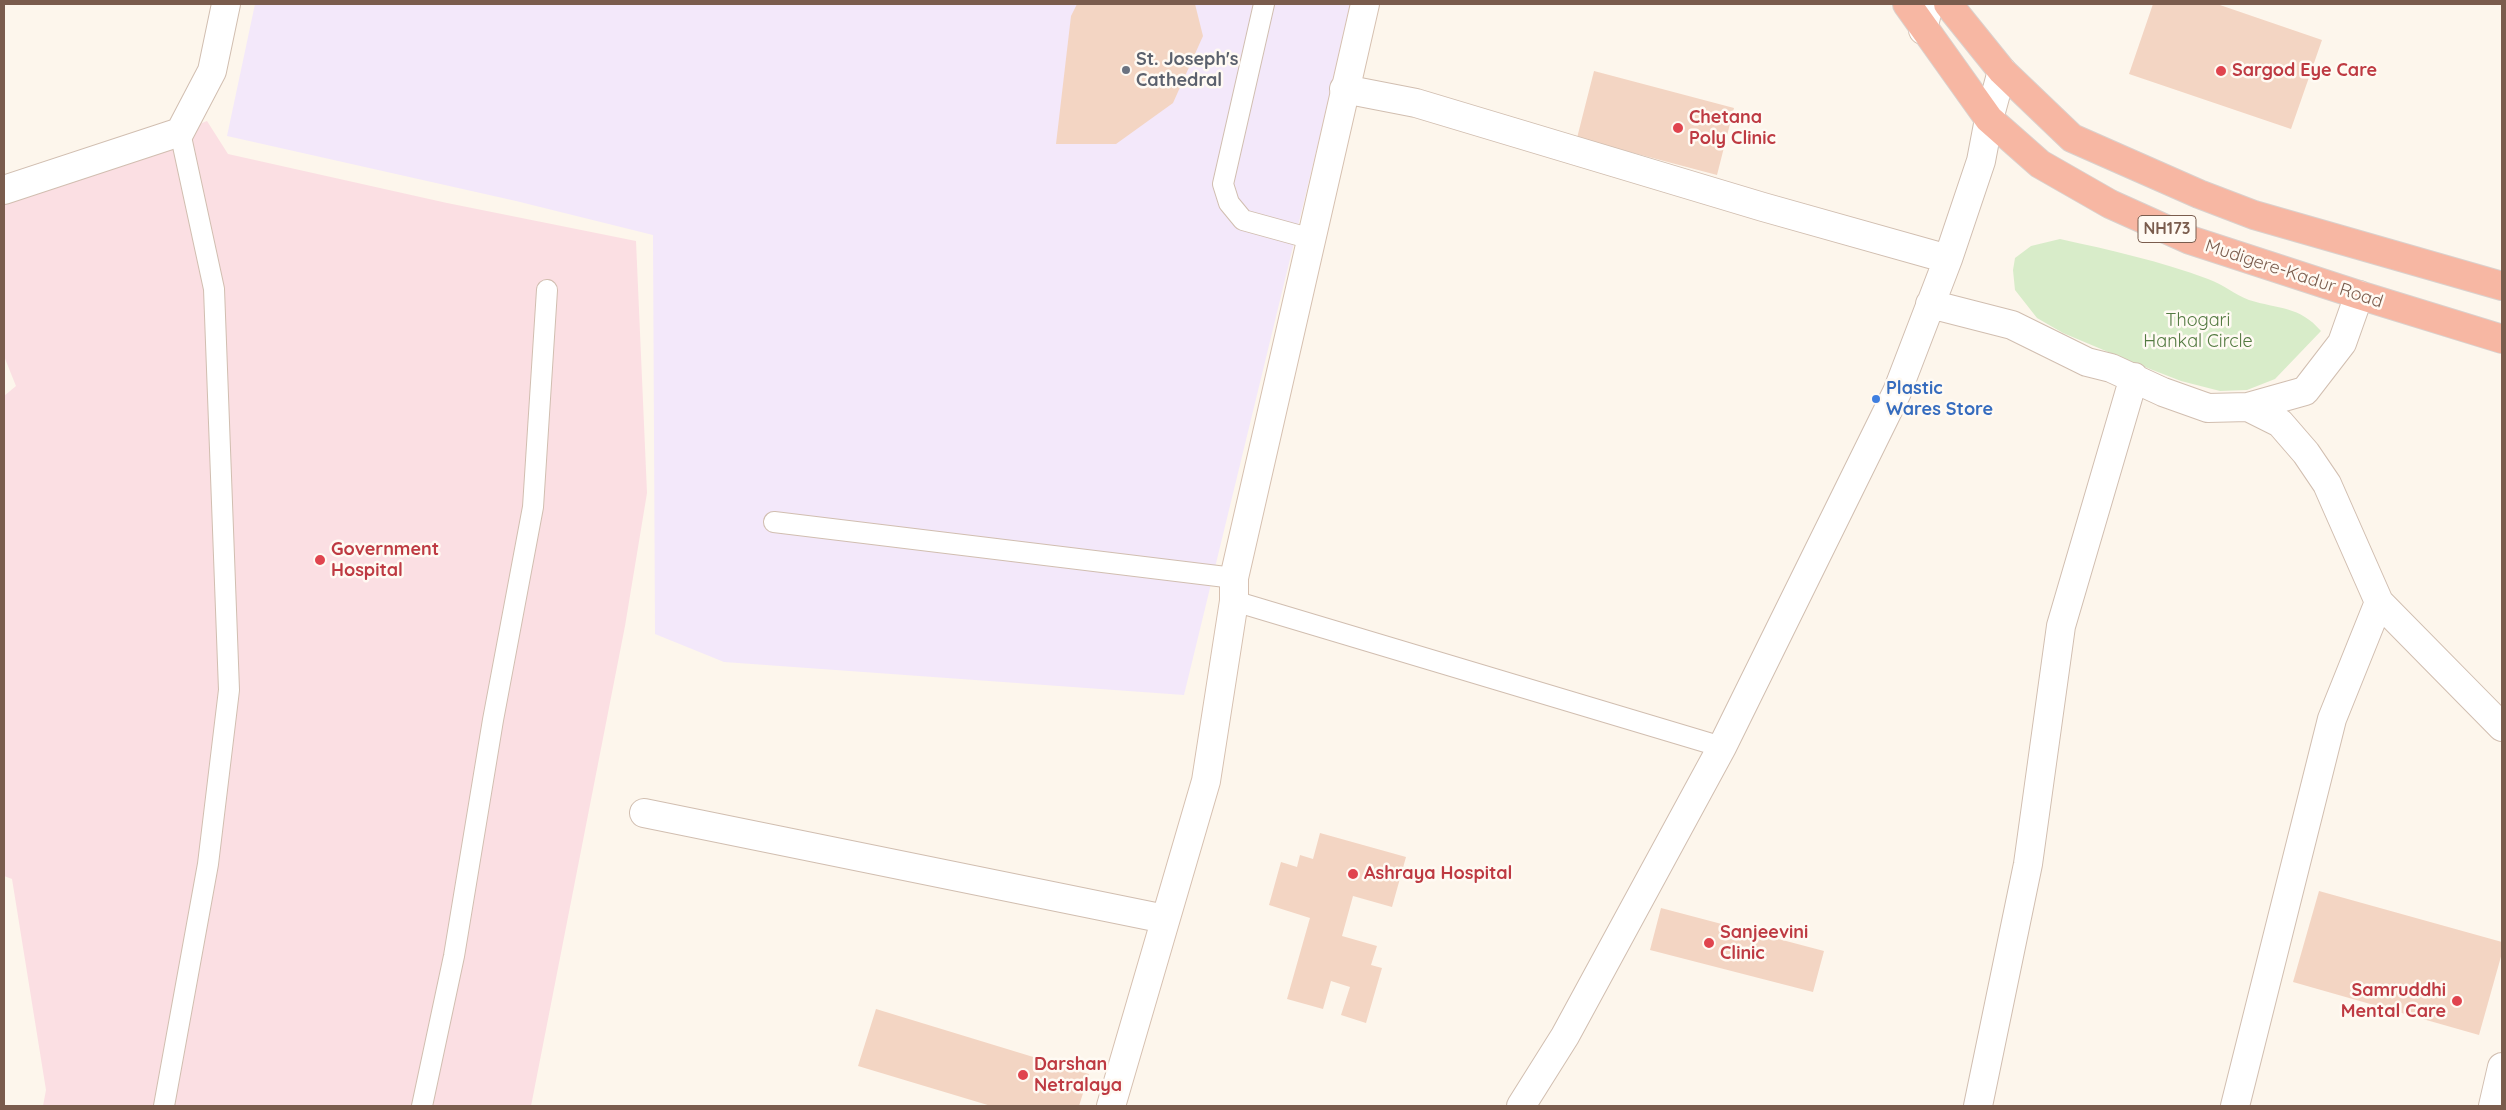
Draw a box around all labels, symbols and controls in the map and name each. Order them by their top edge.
place label: St. Joseph's Cathedral [1136,49,1238,92]
place label: Sargod Eye Care [2232,60,2377,82]
marker: St. Joseph's Cathedral [1120,64,1132,76]
marker: Sargod Eye Care [2214,64,2228,78]
place label: Chetana Poly Clinic [1689,107,1776,150]
marker: Chetana Poly Clinic [1671,121,1685,135]
road number: NH173 [2138,215,2196,242]
street label: Mudigere-Kadur Road [2202,235,2386,313]
park label: Thogari Hankal Circle [2143,310,2253,352]
place label: Plastic Wares Store [1886,378,1993,420]
marker: Plastic Wares Store [1870,393,1882,405]
place label: Government Hospital [331,539,439,582]
marker: Government Hospital [313,553,327,567]
place label: Ashraya Hospital [1364,863,1512,885]
marker: Ashraya Hospital [1346,867,1360,881]
place label: Sanjeevini Clinic [1720,922,1808,964]
marker: Sanjeevini Clinic [1702,936,1716,950]
place label: Samruddhi Mental Care [2341,980,2446,1022]
marker: Samruddhi Mental Care [2450,994,2464,1008]
place label: Darshan Netralaya [1034,1054,1122,1096]
marker: Darshan Netralaya [1016,1068,1030,1082]

